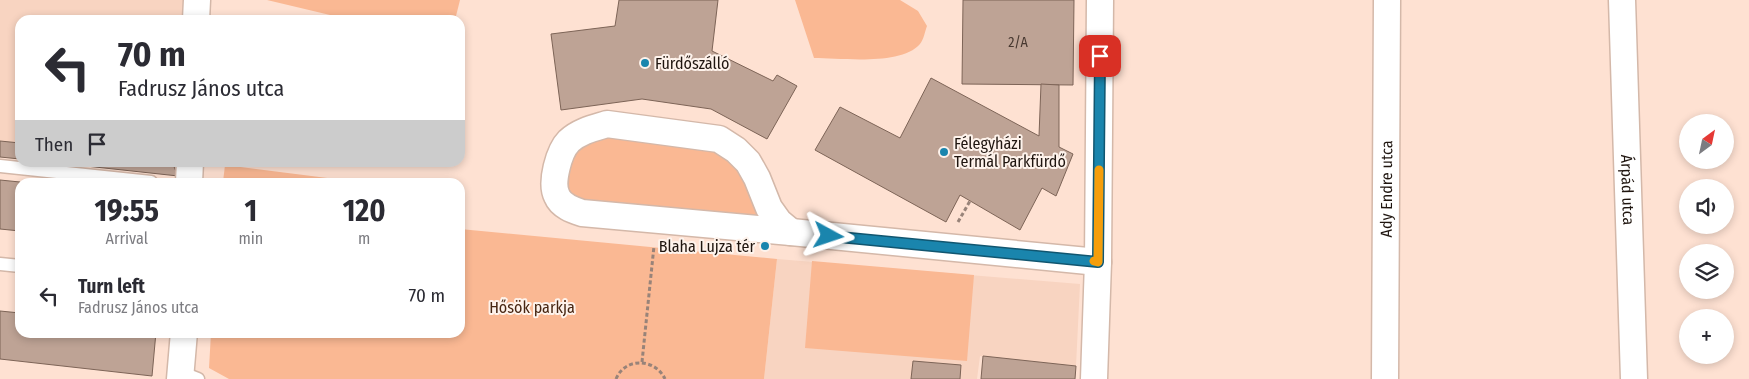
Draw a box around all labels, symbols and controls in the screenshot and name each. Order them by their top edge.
text: 70 m [118,33,186,75]
house number: 2/A [1008,34,1028,51]
icon: left [35,35,100,100]
pin [1079,35,1121,77]
icon: arrive [1086,42,1114,70]
place label: Fürdőszálló [655,54,729,73]
marker: Fürdőszálló [639,57,651,69]
text: Fadrusz János utca [118,75,284,102]
north arrow [1679,114,1734,169]
map controls [1679,114,1734,364]
icon: arrive [83,130,111,158]
text: Then [35,133,73,156]
place label: Félegyházi Termál Parkfürdő [954,134,1066,171]
street label: Ady Endre utca [1376,140,1396,238]
marker: Félegyházi Termál Parkfürdő [938,146,950,158]
street label: Árpád utca [1617,154,1639,226]
button: sound [1679,179,1734,234]
text: 19:55 [94,193,159,229]
text: 1 [244,193,257,229]
text: 120 [343,193,386,229]
position arrow [802,209,854,261]
text: Arrival [106,229,148,248]
text: min [238,229,263,248]
text: m [358,229,370,248]
place label: Blaha Lujza tér [659,237,755,256]
marker: Blaha Lujza tér [759,240,771,252]
button: layers [1679,244,1734,299]
text: Turn left [78,275,145,298]
icon: left [35,282,63,310]
text: 70 m [409,284,445,307]
text: Fadrusz János utca [78,298,199,317]
park label: Hősök parkja [489,298,575,317]
button: + [1679,309,1734,364]

